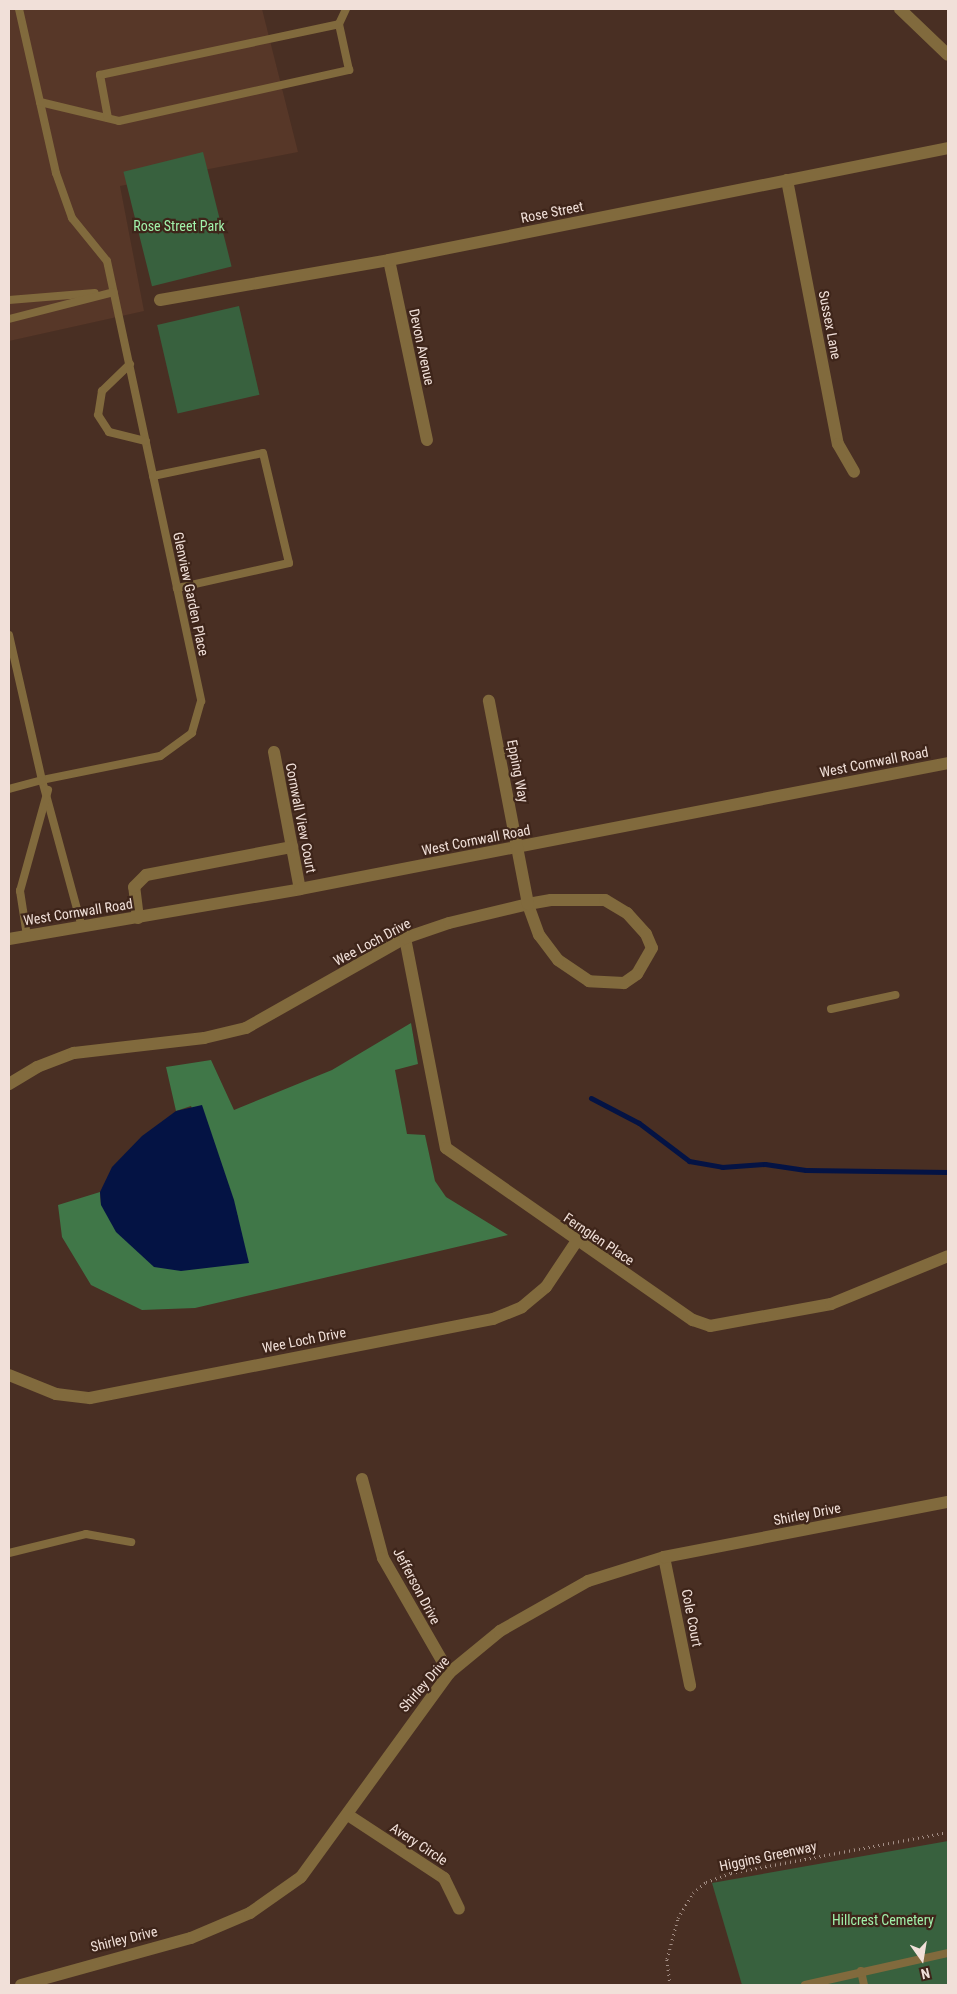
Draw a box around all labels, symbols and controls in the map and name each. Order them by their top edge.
street label: Rose Street [519,198,585,226]
park label: Rose Street Park [133,218,225,234]
street label: Sussex Lane [815,289,845,361]
street label: Devon Avenue [406,307,438,387]
street label: Glenview Garden Place [170,531,212,657]
street label: Epping Way [504,738,532,804]
street label: West Cornwall Road [818,743,930,781]
street label: Cornwall View Court [282,761,320,875]
street label: West Cornwall Road [420,821,532,859]
street label: West Cornwall Road [22,895,134,929]
street label: Wee Loch Drive [331,915,413,969]
street label: Fernglen Place [560,1209,638,1269]
street label: Wee Loch Drive [261,1324,347,1356]
street label: Shirley Drive [772,1499,842,1529]
street label: Jefferson Drive [390,1545,444,1627]
street label: Cole Court [678,1588,706,1648]
street label: Shirley Drive [395,1653,453,1715]
street label: Avery Circle [387,1819,451,1869]
street label: Higgins Greenway [718,1837,818,1875]
park label: Hillcrest Cemetery [832,1912,934,1928]
street label: Shirley Drive [89,1923,159,1955]
north arrow [897,1934,947,1984]
text: N [919,1965,931,1982]

